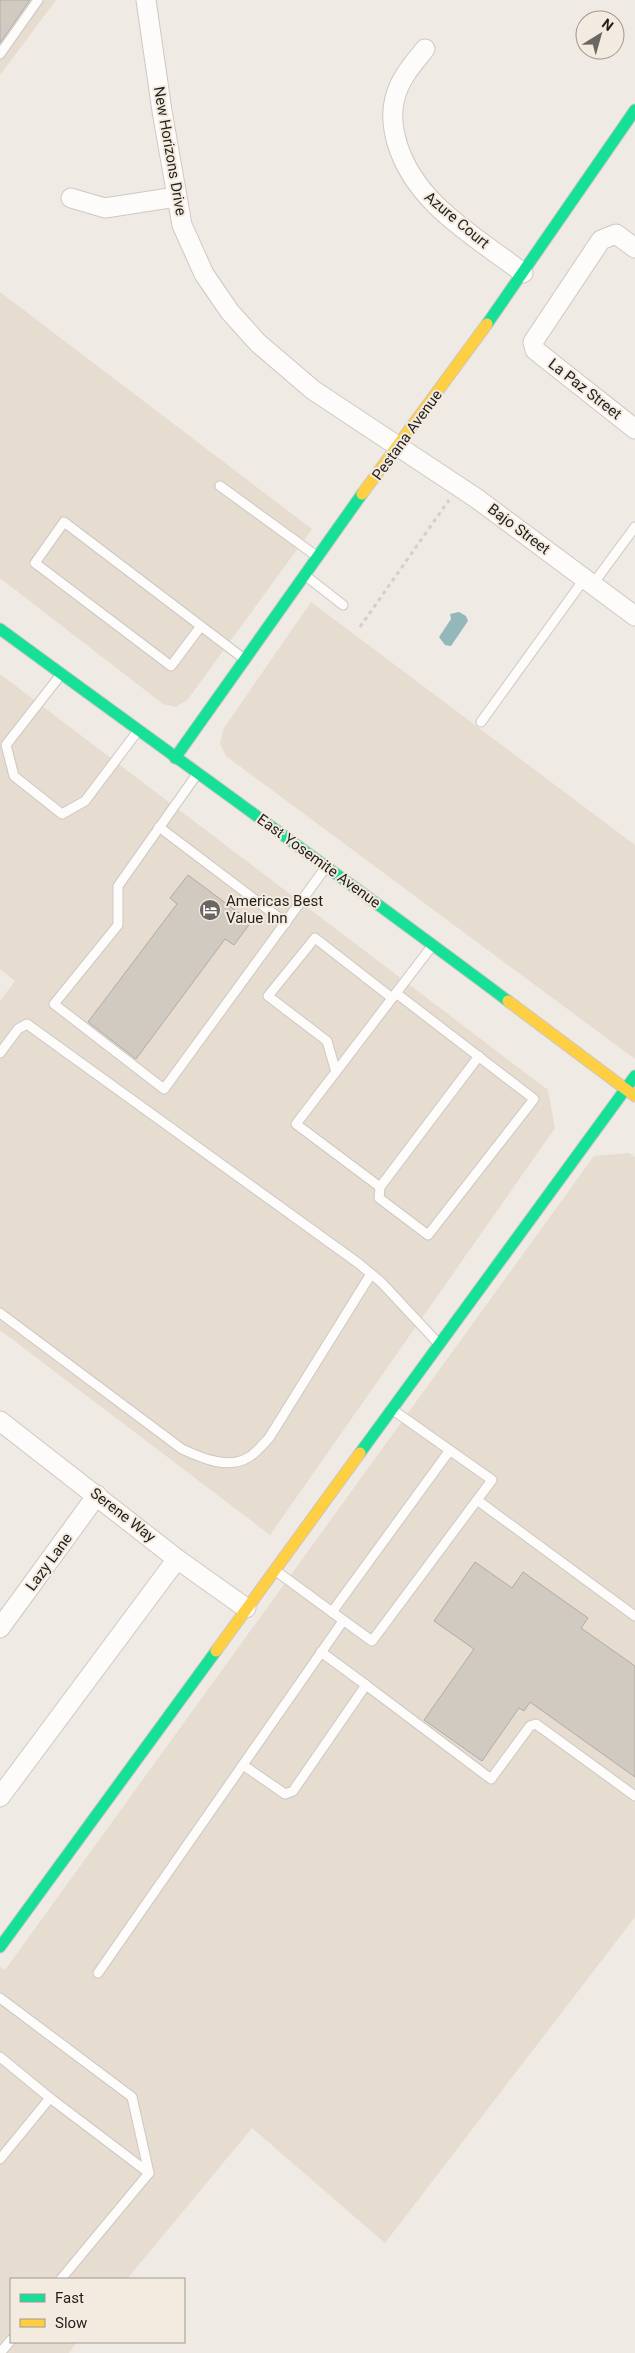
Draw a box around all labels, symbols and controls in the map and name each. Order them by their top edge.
north arrow [575,10,625,60]
text: N [599,15,617,34]
street label: New Horizons Drive [150,85,190,217]
street label: Azure Court [421,188,493,252]
street label: La Paz Street [545,355,625,423]
street label: Pestana Avenue [368,386,446,484]
street label: Bajo Street [484,500,554,558]
street label: East Yosemite Avenue [254,810,384,912]
place label: Americas Best Value Inn [226,892,323,927]
hotel icon: Americas Best Value Inn [198,898,222,922]
street label: Serene Way [87,1484,159,1546]
street label: Lazy Lane [22,1530,76,1594]
legend [10,2278,185,2343]
text: Fast [55,2289,84,2307]
text: Slow [55,2314,87,2332]

